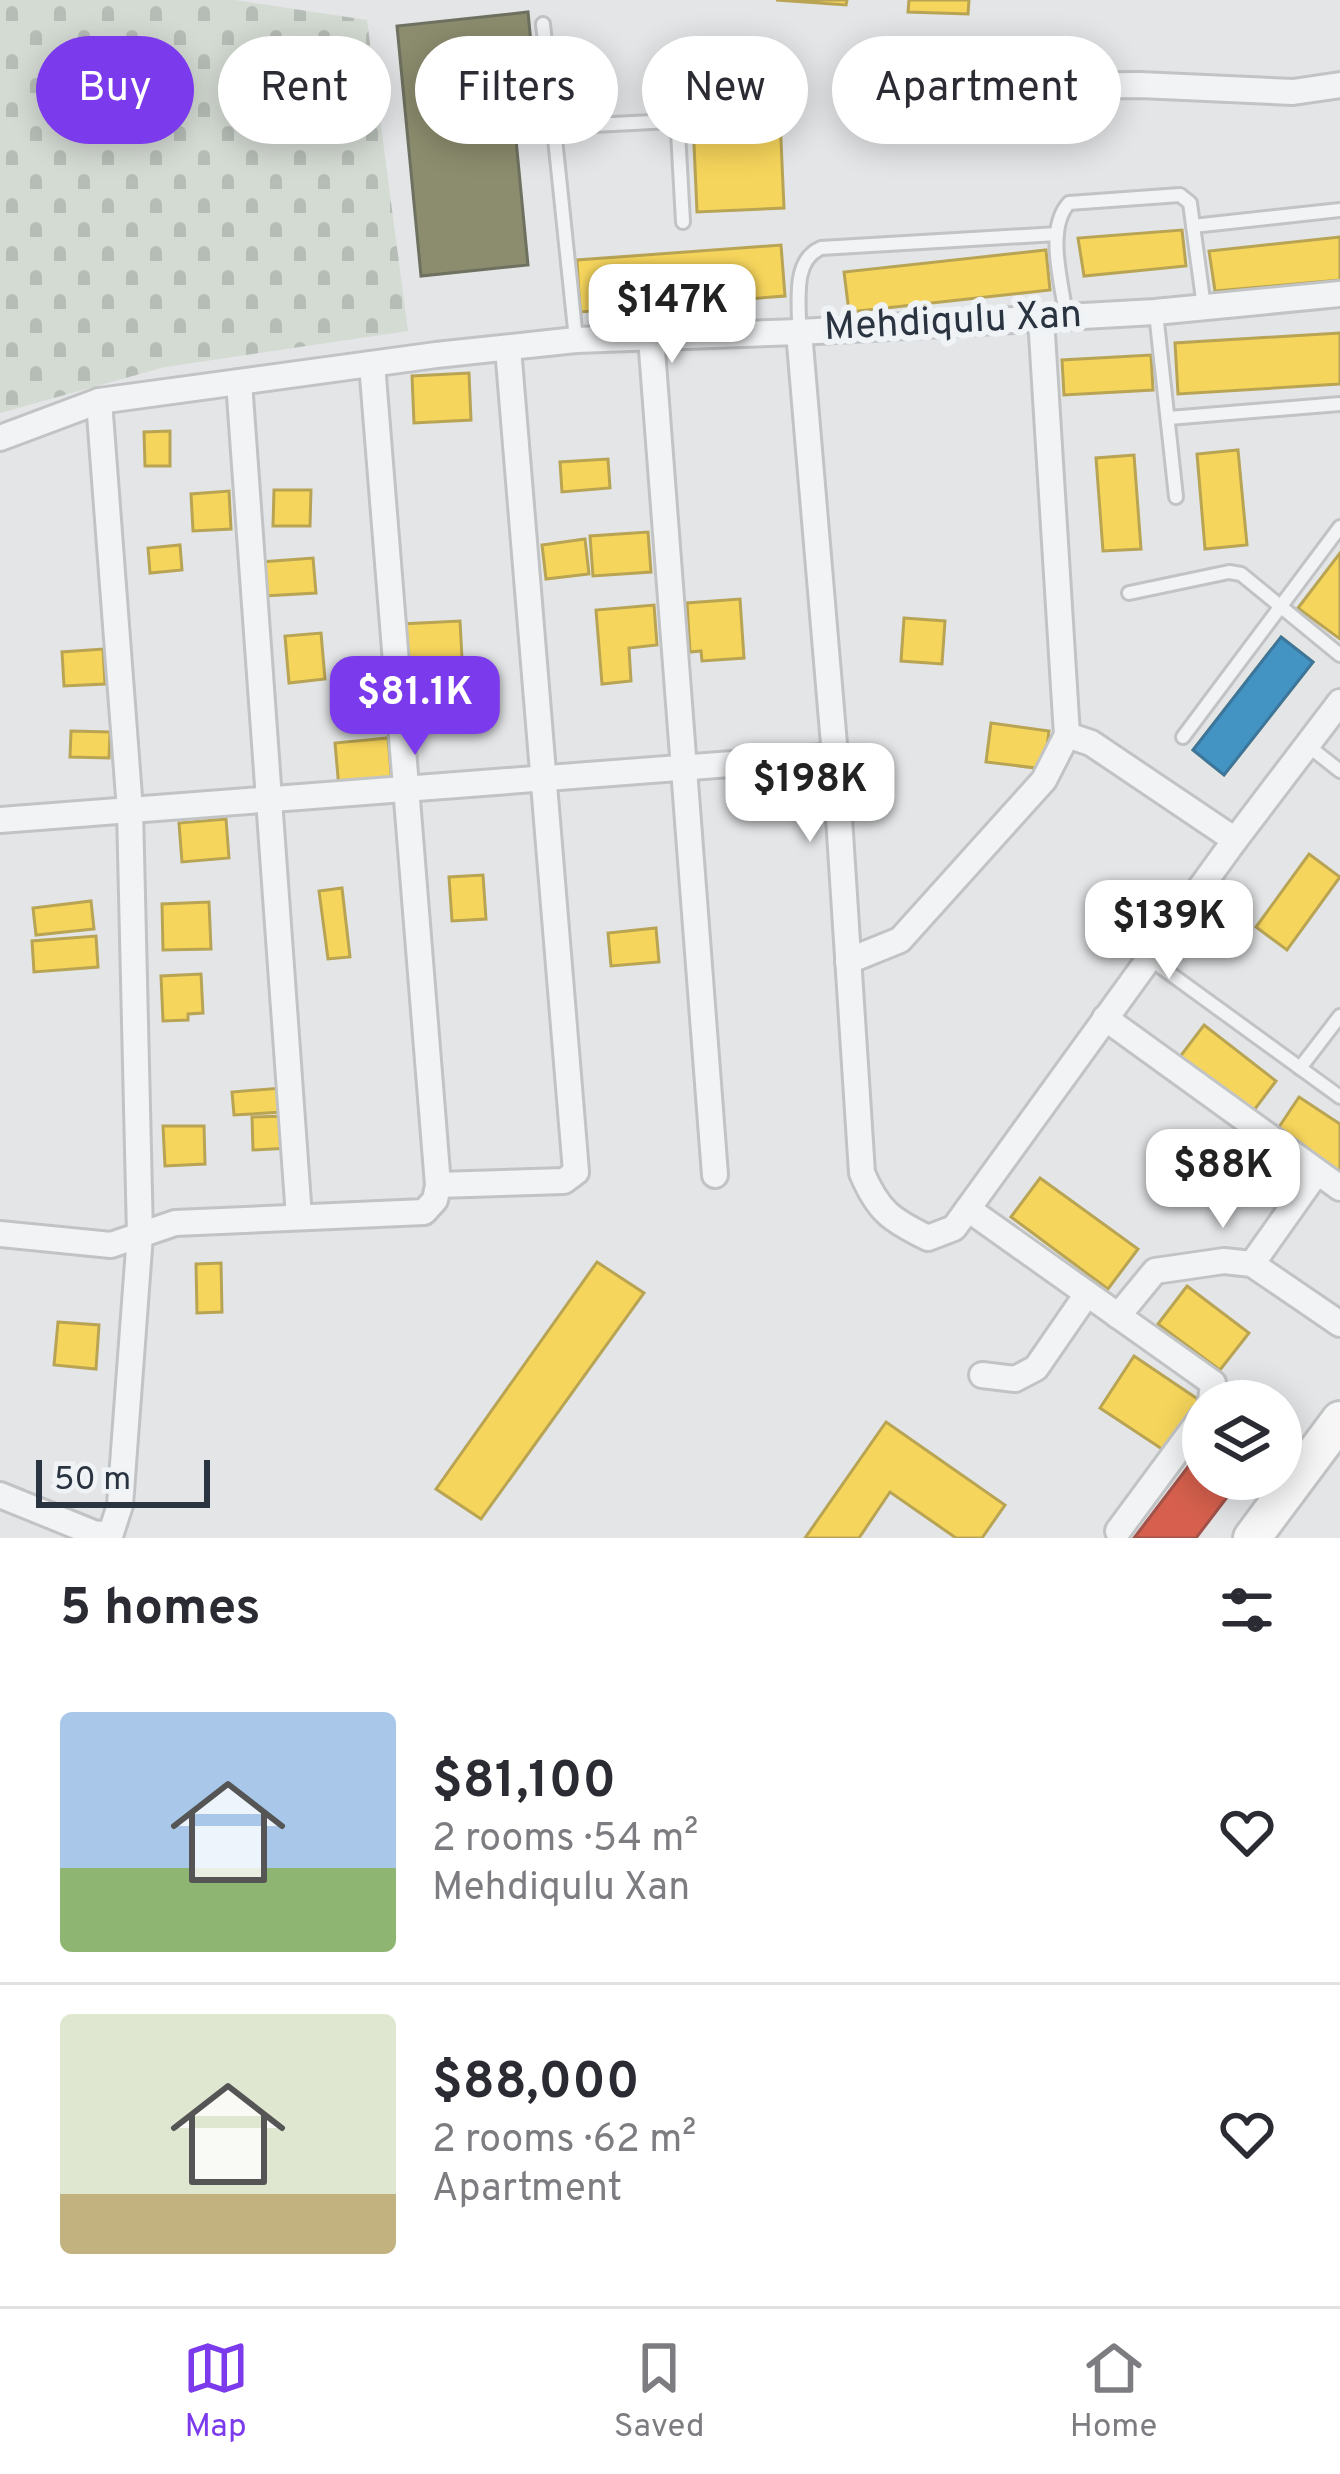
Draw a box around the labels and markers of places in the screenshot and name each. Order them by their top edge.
pin: $147K [588,264,756,366]
pin: $81.1K [317,656,513,758]
pin: $198K [726,743,894,845]
pin: $139K [1085,880,1253,982]
pin: $88K [1152,1129,1294,1231]

